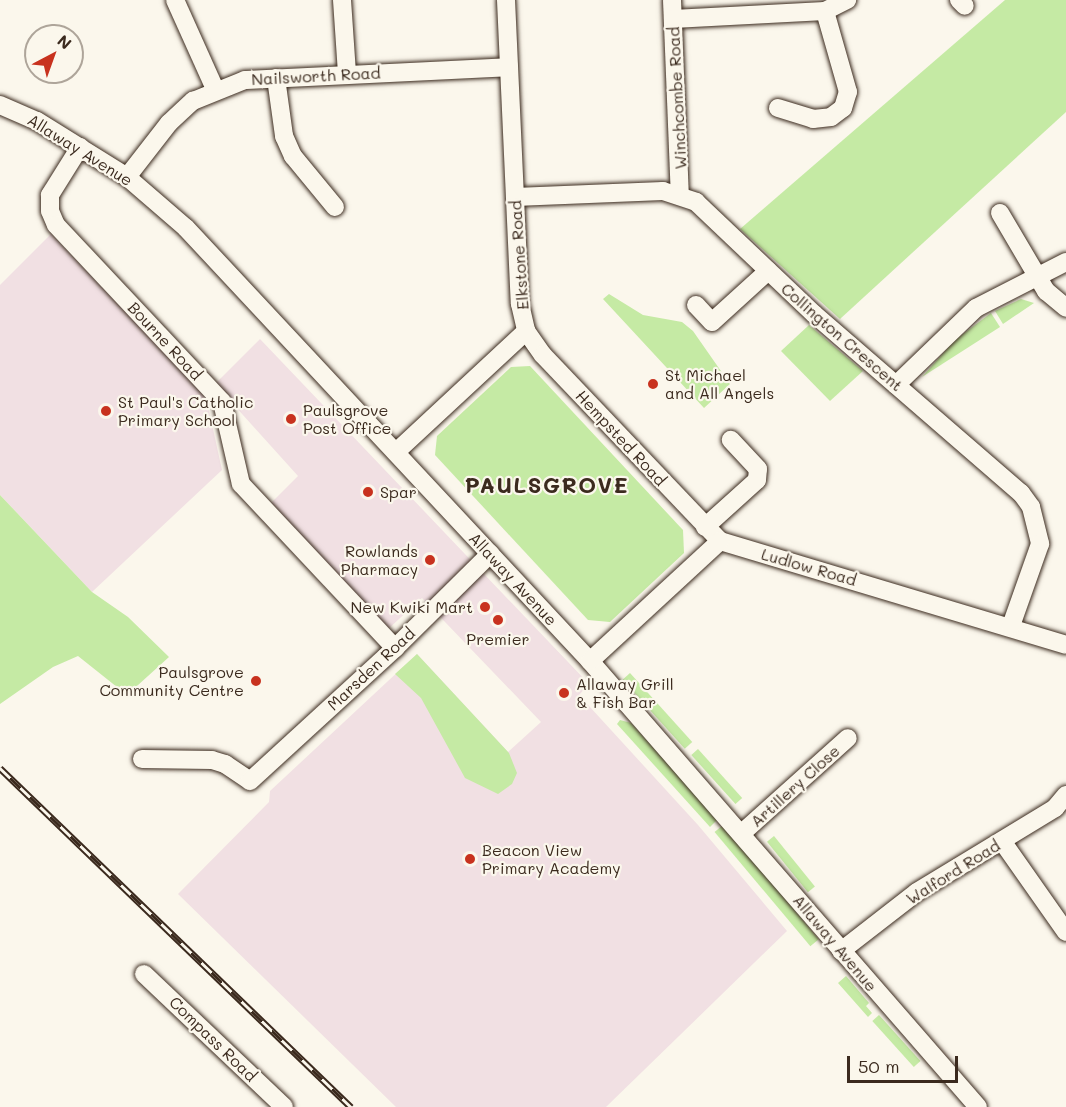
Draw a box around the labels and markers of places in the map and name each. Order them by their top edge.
place label: St Michael and All Angels [665,365,774,403]
marker: St Michael and All Angels [646,377,660,391]
place label: St Paul's Catholic Primary School [118,392,253,430]
place label: Paulsgrove Post Office [303,400,392,438]
marker: St Paul's Catholic Primary School [99,404,113,418]
marker: Paulsgrove Post Office [284,412,298,426]
place label: Spar [380,482,417,502]
marker: Spar [361,485,375,499]
place label: Rowlands Pharmacy [341,541,418,579]
marker: Rowlands Pharmacy [423,553,437,567]
place label: New Kwiki Mart [350,597,473,617]
marker: New Kwiki Mart [478,600,492,614]
marker: Premier [491,613,505,627]
place label: Premier [466,629,530,649]
place label: Paulsgrove Community Centre [99,662,244,700]
marker: Paulsgrove Community Centre [249,674,263,688]
place label: Allaway Grill & Fish Bar [576,674,674,712]
marker: Allaway Grill & Fish Bar [557,686,571,700]
place label: Beacon View Primary Academy [482,840,621,878]
marker: Beacon View Primary Academy [463,852,477,866]

